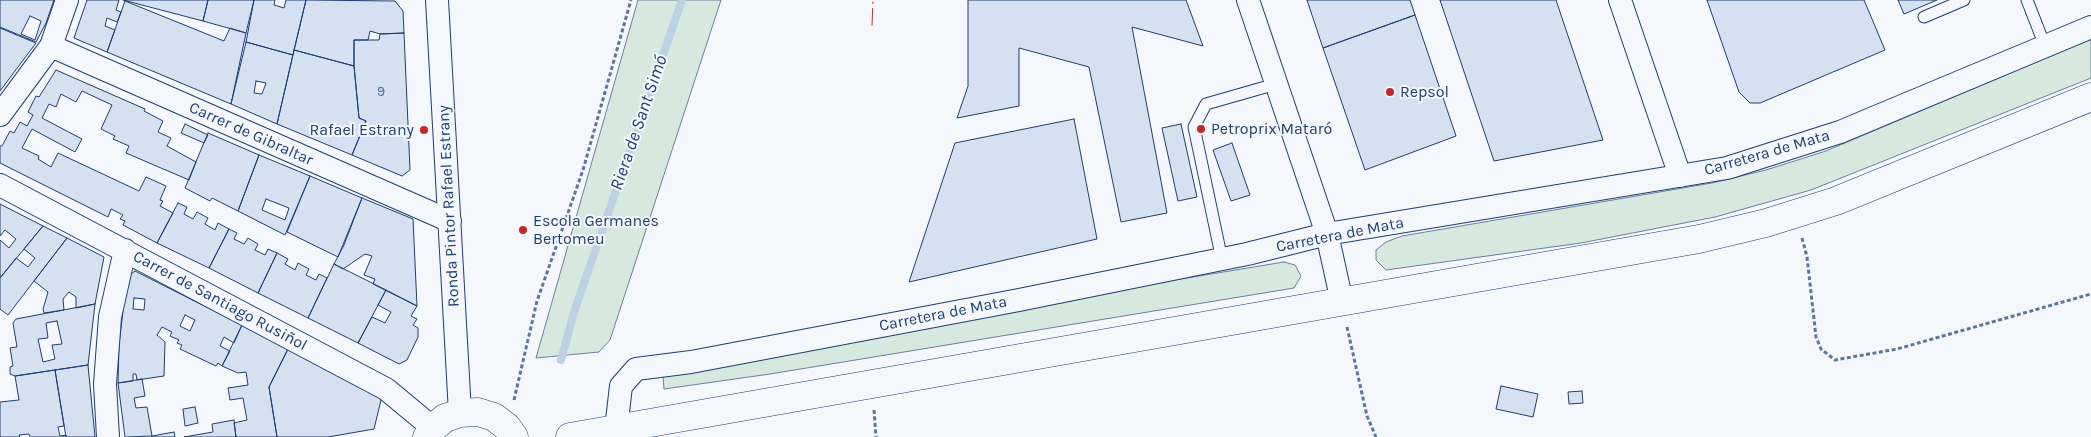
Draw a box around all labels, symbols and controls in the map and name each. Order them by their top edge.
water label: Riera de Sant Simó [606,53,672,193]
place label: Repsol [1400,82,1449,102]
house number: 9 [377,84,385,100]
marker: Repsol [1384,86,1396,98]
street label: Carrer de Gibraltar [186,98,316,170]
street label: Ronda Pintor Rafael Estrany [434,104,464,308]
place label: Petroprix Mataró [1211,119,1332,139]
place label: Rafael Estrany [309,120,414,140]
marker: Petroprix Mataró [1195,123,1207,135]
marker: Rafael Estrany [418,124,430,136]
street label: Carretera de Mata [1702,126,1832,180]
place label: Escola Germanes Bertomeu [533,211,659,249]
street label: Carretera de Mata [1275,213,1405,257]
marker: Escola Germanes Bertomeu [517,224,529,236]
street label: Carrer de Santiago Rusiñol [130,247,310,355]
street label: Carretera de Mata [878,292,1008,336]

